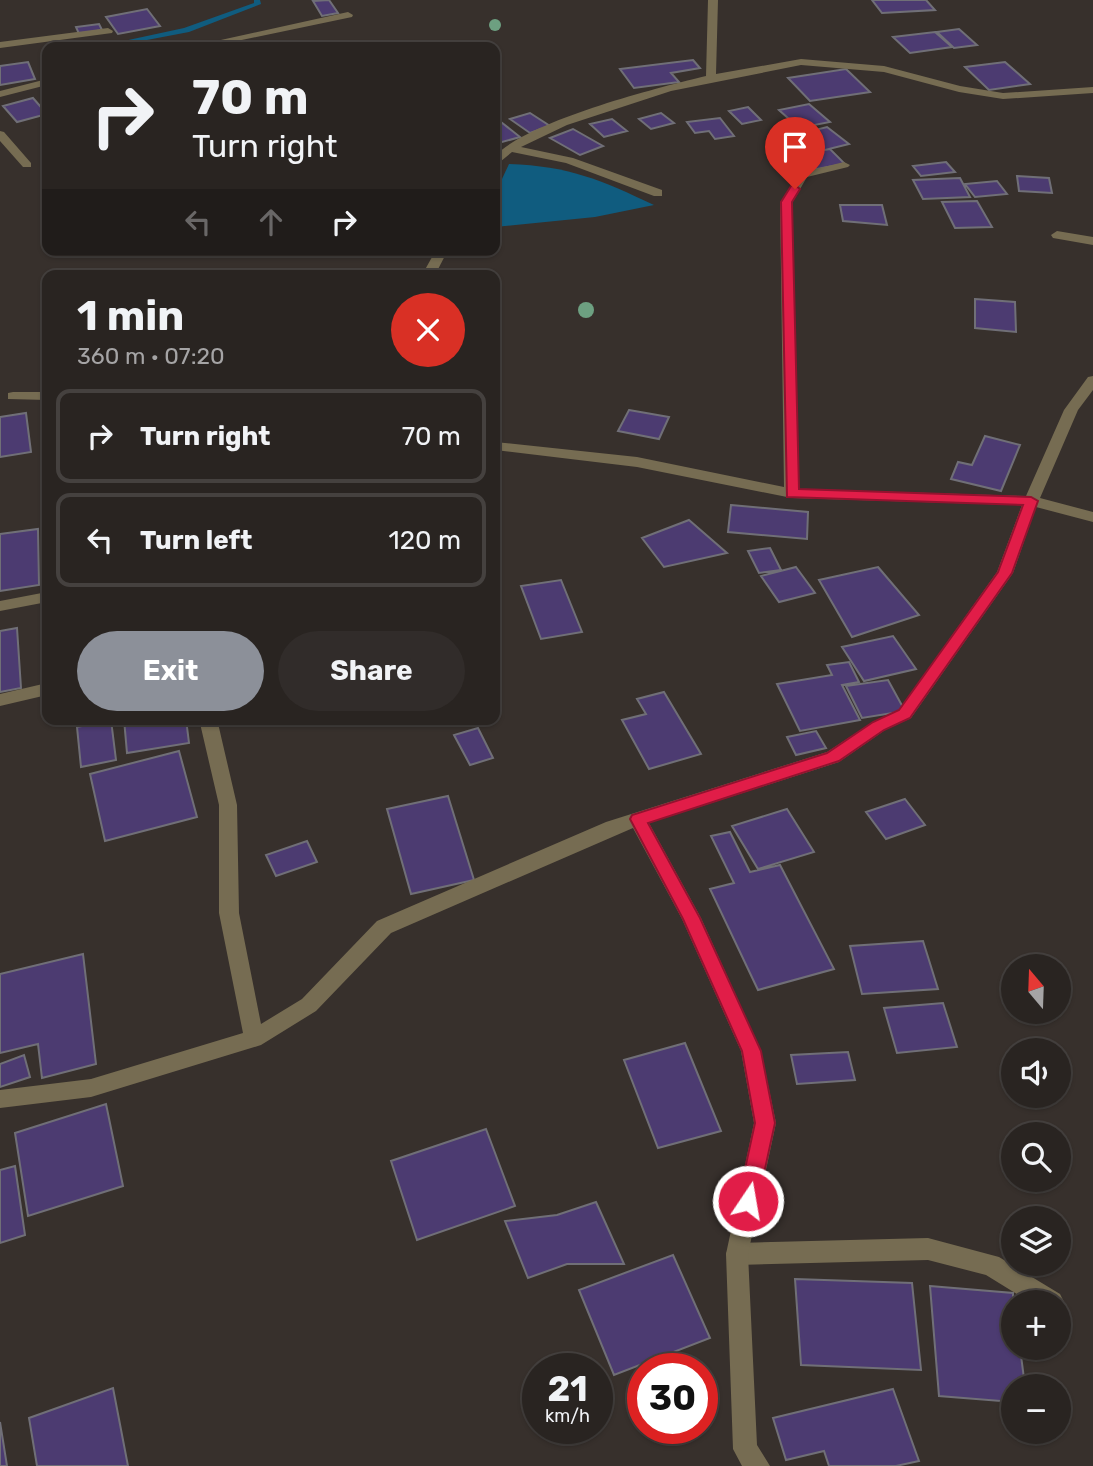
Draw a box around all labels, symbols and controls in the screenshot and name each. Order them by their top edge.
text: 70 m [192,68,309,126]
icon: right [77,70,168,161]
pin [765,117,825,189]
text: Turn right [192,127,337,165]
icon: arrive [776,128,814,166]
icon: left [179,203,217,241]
icon: ahead [252,203,290,241]
icon: right [325,203,363,241]
text: 1 min [77,291,184,341]
button: close [391,293,465,367]
text: 360 m · 07:20 [77,342,225,370]
icon: right [81,417,119,455]
text: Turn right [140,421,270,452]
text: 70 m [402,421,461,452]
icon: left [81,521,119,559]
text: Turn left [140,525,252,556]
text: 120 m [389,525,461,556]
button: Exit [77,631,264,711]
button: Share [278,631,465,711]
north arrow [1001,954,1071,1024]
map controls [1001,954,1071,1444]
button: sound [1001,1038,1071,1108]
button: search [1001,1122,1071,1192]
position arrow [711,1164,785,1238]
button: layers [1001,1206,1071,1276]
button: + [1001,1290,1071,1360]
speed limit sign: 30 [627,1353,718,1444]
text: 21 [547,1368,588,1410]
button: − [1001,1374,1071,1444]
text: km/h [545,1405,590,1427]

